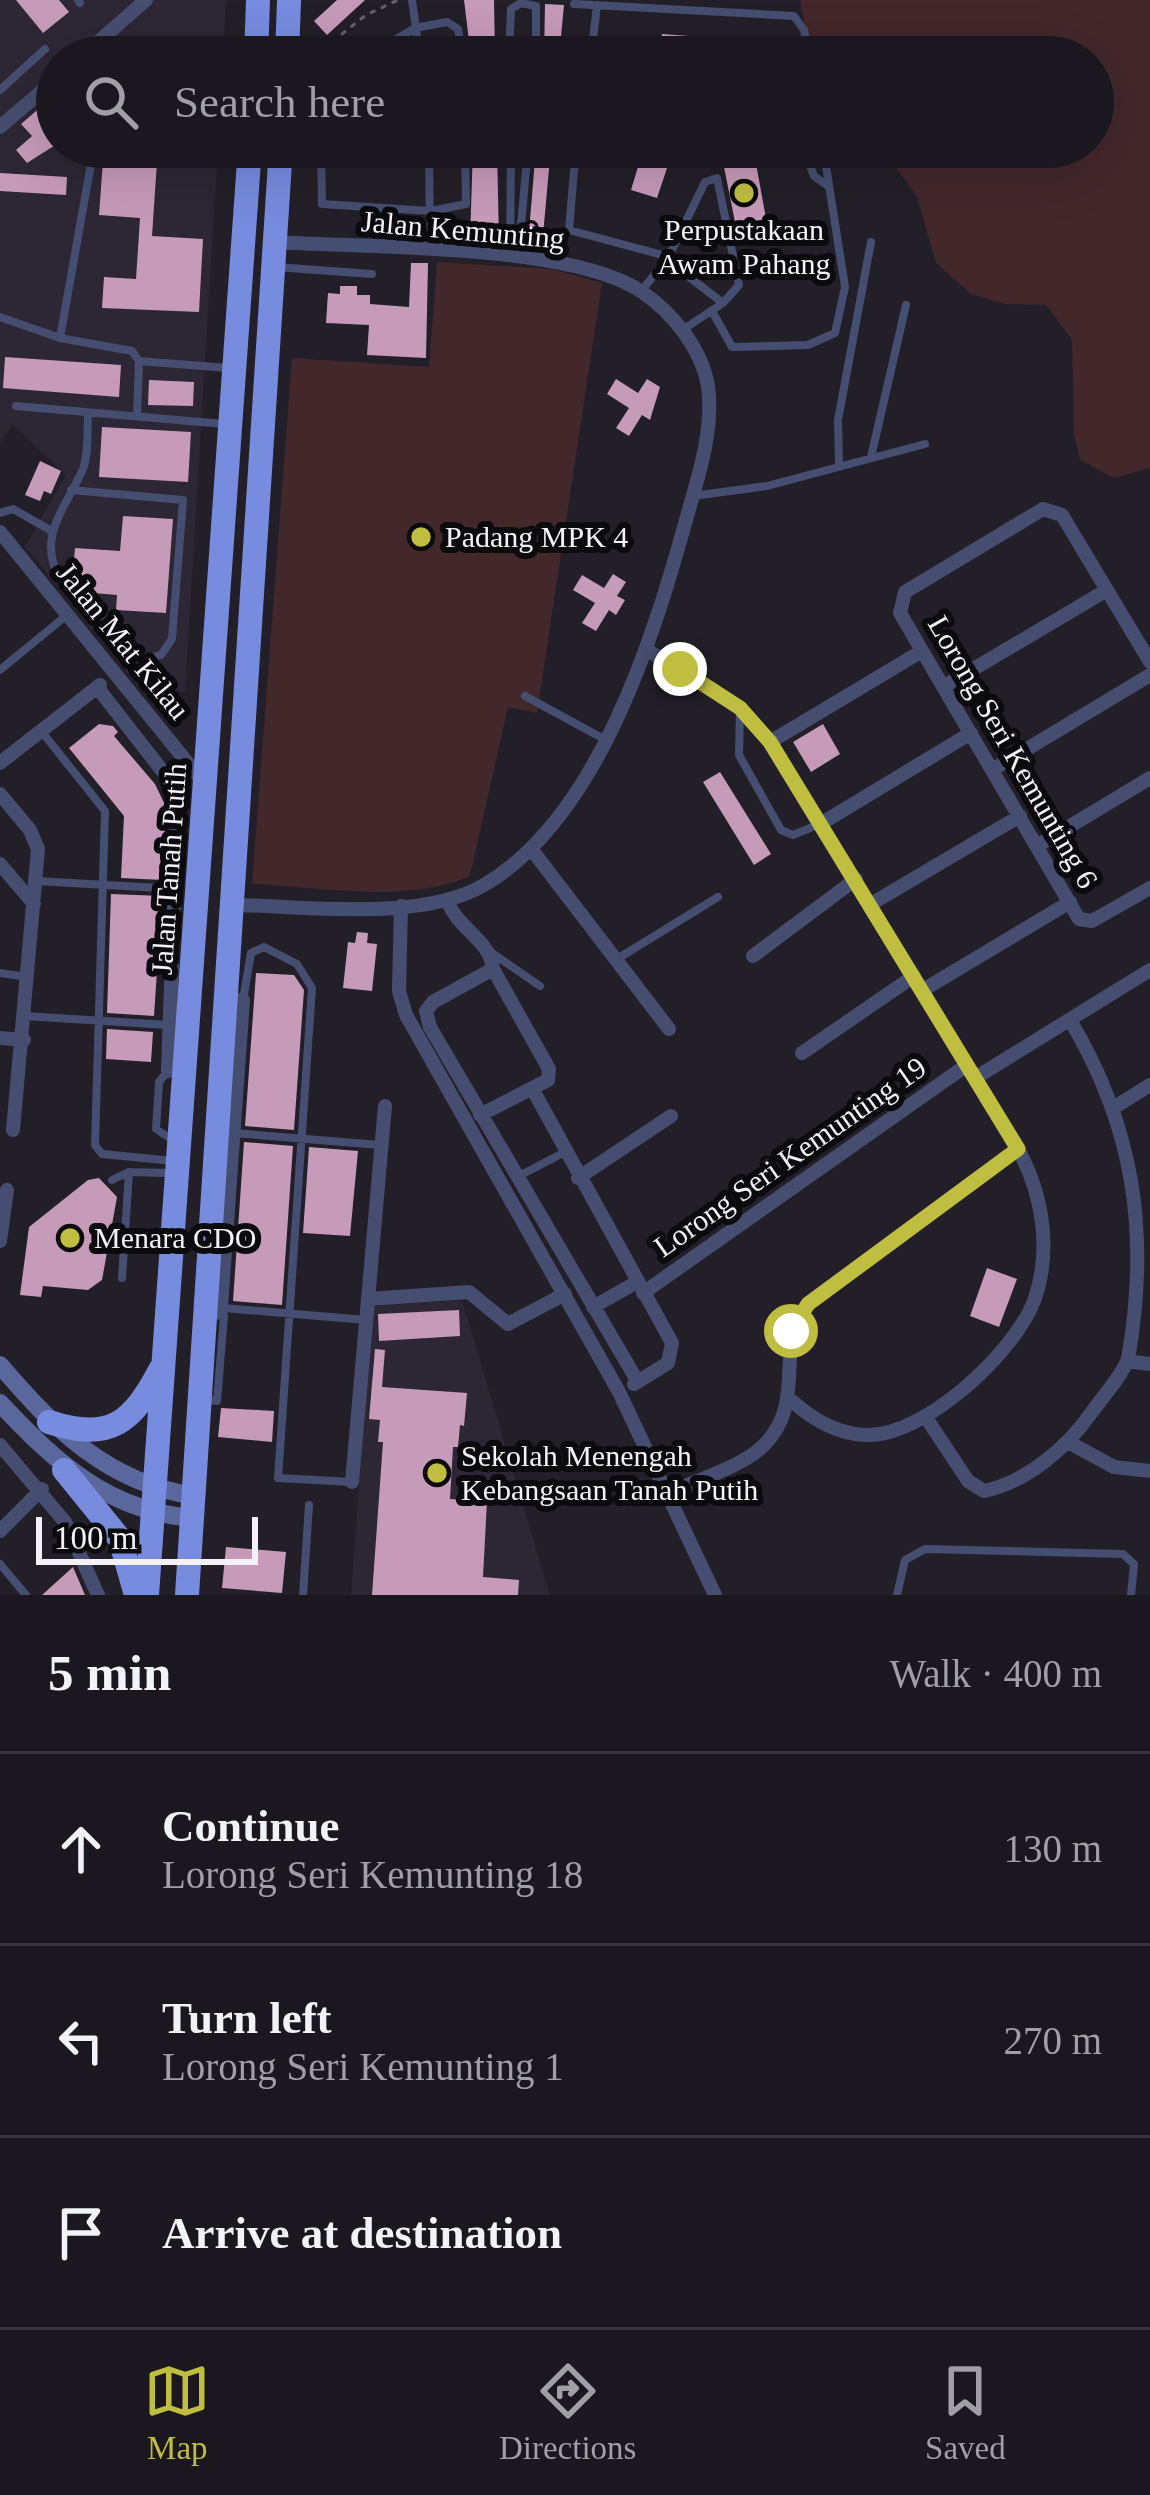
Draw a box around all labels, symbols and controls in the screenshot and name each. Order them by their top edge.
search box [36,36,1114,168]
icon: search [78,69,144,135]
text: Search here [174,77,385,127]
marker: Perpustakaan Awam Pahang [731,180,757,206]
street label: Jalan Kemunting [360,204,566,255]
place label: Perpustakaan Awam Pahang [657,213,831,280]
place label: Padang MPK 4 [445,520,628,553]
marker: Padang MPK 4 [408,524,434,550]
street label: Jalan Mat Kilau [50,556,197,726]
street label: Lorong Seri Kemunting 6 [922,610,1105,894]
route end [653,642,707,696]
street label: Jalan Tanah Putih [145,762,192,976]
street label: Lorong Seri Kemunting 19 [647,1050,932,1263]
place label: Menara CDO [94,1221,256,1254]
marker: Menara CDO [57,1225,83,1251]
route start [764,1304,818,1358]
place label: Sekolah Menengah Kebangsaan Tanah Putih [461,1439,758,1506]
marker: Sekolah Menengah Kebangsaan Tanah Putih [424,1460,450,1486]
scale bar [36,1511,258,1564]
text: 100 m [54,1520,137,1556]
text: 5 min [48,1645,171,1701]
text: Walk · 400 m [890,1652,1102,1695]
text: Continue [162,1801,340,1851]
icon: ahead [48,1816,114,1882]
text: 130 m [1003,1827,1102,1870]
text: Lorong Seri Kemunting 18 [162,1853,583,1896]
text: Turn left [162,1993,332,2043]
icon: left [48,2008,114,2074]
text: 270 m [1003,2019,1102,2062]
text: Lorong Seri Kemunting 1 [162,2045,564,2088]
icon: arrive [48,2200,114,2266]
text: Arrive at destination [162,2208,562,2258]
tab: Map [144,2358,210,2467]
tab: Directions [499,2358,636,2467]
tab: Saved [925,2358,1006,2467]

